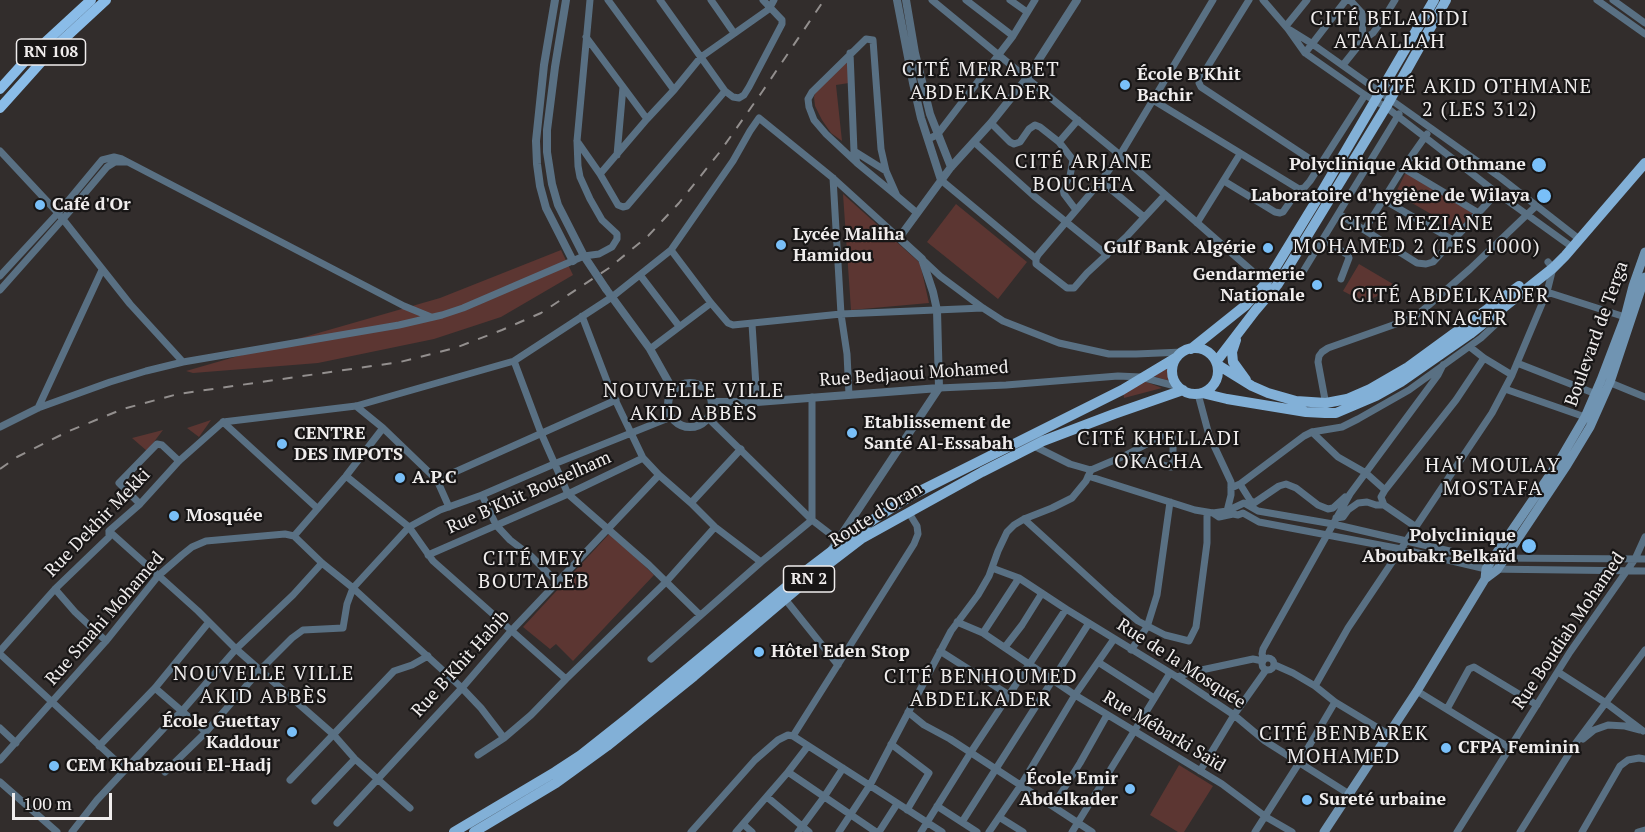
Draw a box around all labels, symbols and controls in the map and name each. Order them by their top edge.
district label: CITÉ BELADIDI ATAALLAH [1310,7,1470,54]
road number: RN 108 [16,39,86,65]
district label: CITÉ MERABET ABDELKADER [902,58,1060,105]
place label: École B'Khit Bachir [1137,64,1241,106]
district label: CITÉ AKID OTHMANE 2 (LES 312) [1367,75,1593,122]
marker: École B'Khit Bachir [1118,78,1132,92]
district label: CITÉ ARJANE BOUCHTA [1015,150,1153,197]
place label: Polyclinique Akid Othmane [1289,154,1526,176]
marker: Polyclinique Akid Othmane [1530,156,1548,174]
place label: Laboratoire d'hygiène de Wilaya [1251,185,1530,207]
marker: Laboratoire d'hygiène de Wilaya [1535,187,1553,205]
place label: Café d'Or [52,194,131,216]
marker: Café d'Or [33,198,47,212]
district label: CITÉ MEZIANE MOHAMED 2 (LES 1000) [1293,212,1541,259]
place label: Lycée Maliha Hamidou [793,224,905,266]
place label: Gulf Bank Algérie [1104,237,1256,259]
marker: Lycée Maliha Hamidou [774,238,788,252]
marker: Gulf Bank Algérie [1261,241,1275,255]
street label: Boulevard de Terga [1561,258,1633,410]
place label: Gendarmerie Nationale [1193,264,1305,306]
marker: Gendarmerie Nationale [1310,278,1324,292]
district label: CITÉ ABDELKADER BENNACER [1352,284,1550,331]
street label: Rue Bedjaoui Mohamed [819,357,1009,391]
district label: NOUVELLE VILLE AKID ABBÈS [603,379,785,426]
place label: Etablissement de Santé Al-Essabah [864,412,1013,454]
place label: CENTRE DES IMPOTS [294,423,403,466]
marker: Etablissement de Santé Al-Essabah [845,426,859,440]
district label: CITÉ KHELLADI OKACHA [1077,427,1241,474]
marker: CENTRE DES IMPOTS [275,437,289,451]
street label: Rue B'Khit Bouselham [443,447,615,539]
district label: HAÏ MOULAY MOSTAFA [1425,454,1561,501]
street label: Rue Dekhir Mekki [41,464,155,582]
place label: A.P.C [412,467,457,489]
marker: A.P.C [393,471,407,485]
street label: Route d'Oran [826,478,926,552]
place label: Mosquée [186,505,263,527]
marker: Mosquée [167,509,181,523]
place label: Polyclinique Aboubakr Belkaïd [1362,525,1516,568]
marker: Polyclinique Aboubakr Belkaïd [1520,537,1538,555]
district label: CITÉ MEY BOUTALEB [478,547,590,594]
street label: Rue Smahi Mohamed [41,548,169,690]
street label: Rue Boudiab Mohamed [1508,548,1630,714]
road number: RN 2 [784,566,834,592]
street label: Rue B'Khit Habib [407,606,515,722]
street label: Rue de la Mosquée [1113,614,1249,714]
place label: Hôtel Eden Stop [771,641,910,663]
marker: Hôtel Eden Stop [752,645,766,659]
district label: NOUVELLE VILLE AKID ABBÈS [173,662,355,709]
district label: CITÉ BENHOUMED ABDELKADER [884,665,1078,712]
street label: Rue Mébarki Saïd [1099,687,1229,777]
place label: École Guettay Kaddour [162,711,280,754]
district label: CITÉ BENBAREK MOHAMED [1259,722,1429,769]
marker: École Guettay Kaddour [285,725,299,739]
place label: CFPA Feminin [1458,737,1580,759]
marker: CFPA Feminin [1439,741,1453,755]
place label: CEM Khabzaoui El-Hadj [66,755,272,777]
marker: CEM Khabzaoui El-Hadj [47,759,61,773]
place label: École Emir Abdelkader [1019,768,1118,810]
scale bar [15,781,116,819]
marker: École Emir Abdelkader [1123,782,1137,796]
place label: Sureté urbaine [1319,789,1446,811]
text: 100 m [23,791,72,815]
marker: Sureté urbaine [1300,793,1314,807]

